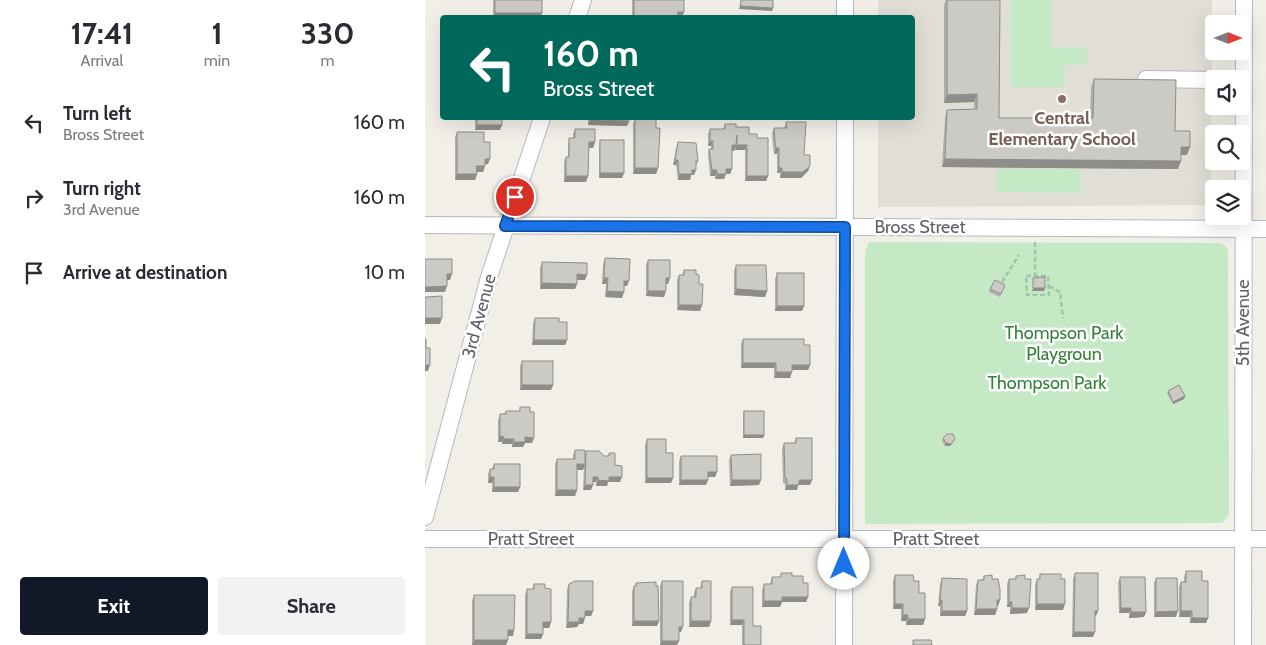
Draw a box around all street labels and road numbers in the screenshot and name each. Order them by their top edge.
street label: Bross Street [874,216,966,238]
street label: 3rd Avenue [457,271,501,361]
street label: 5th Avenue [1232,280,1254,366]
street label: Pratt Street [488,528,574,550]
street label: Pratt Street [893,528,979,550]

